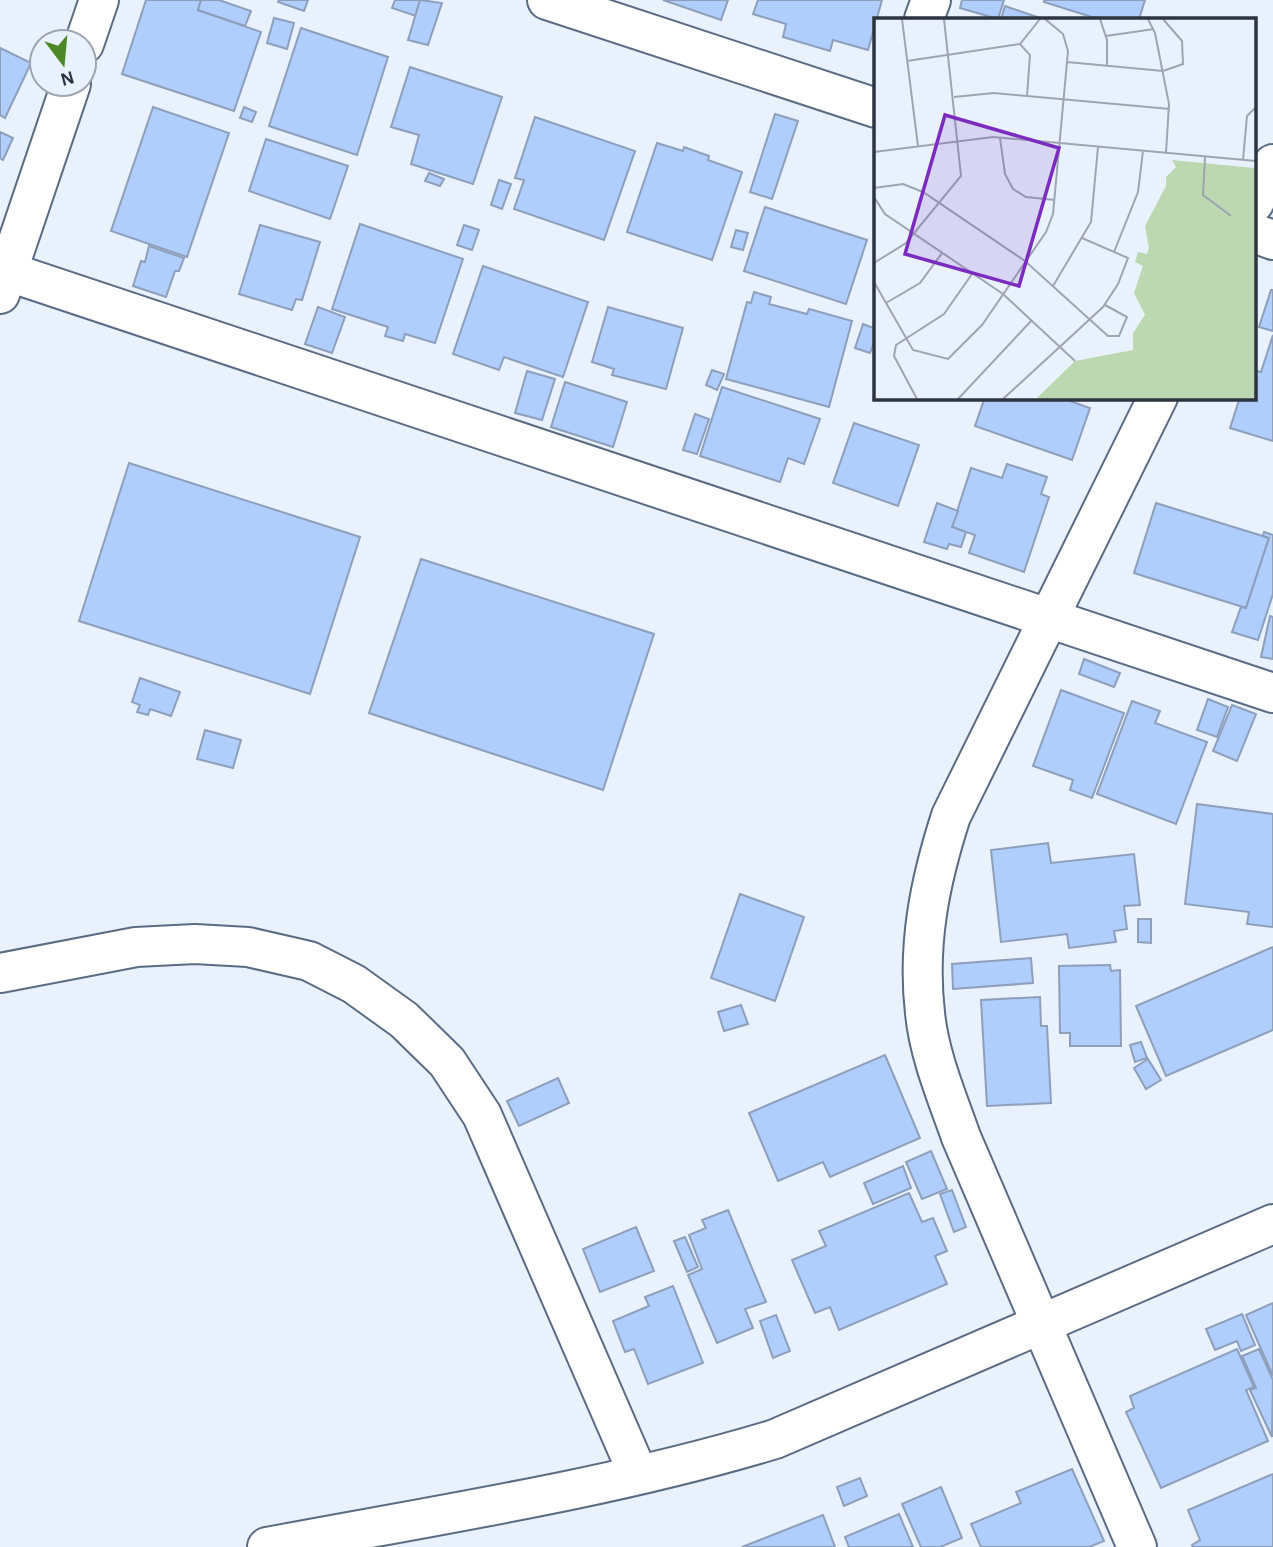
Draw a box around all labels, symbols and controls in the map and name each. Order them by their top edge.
inset map [874,18,1256,399]
north arrow [28,28,98,98]
text: N [58,67,76,89]

